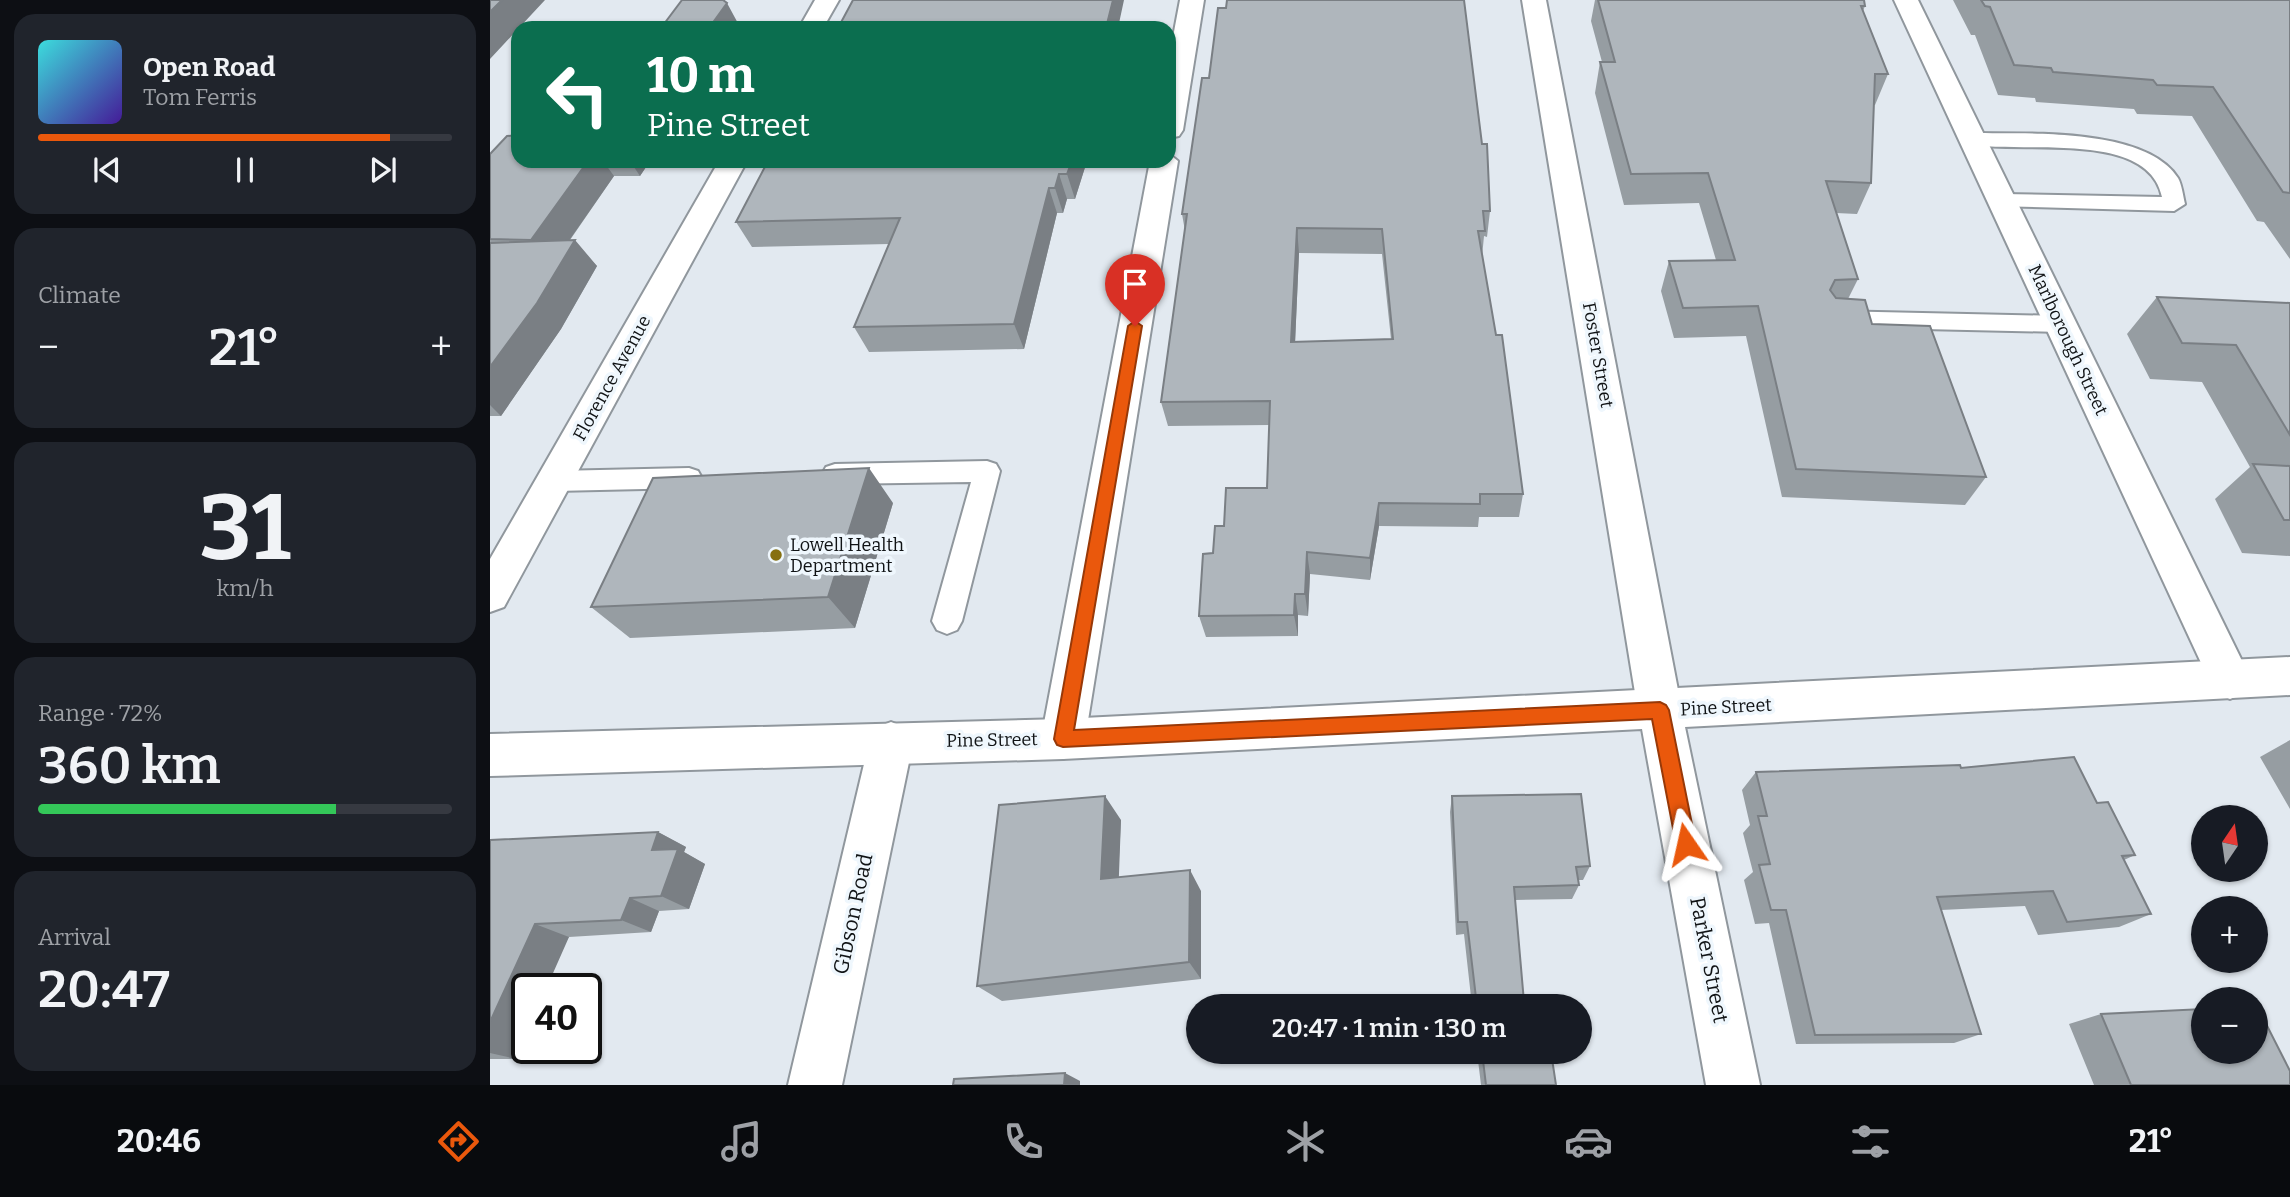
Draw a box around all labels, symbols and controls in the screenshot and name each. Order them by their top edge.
text: 10 m [647,46,755,105]
icon: left [532,49,623,140]
text: Open Road [143,52,275,83]
text: Tom Ferris [143,83,257,111]
text: Pine Street [647,106,810,144]
icon: previous [88,151,126,189]
icon: pause [226,151,264,189]
icon: next [364,151,402,189]
pin [1105,254,1165,326]
street label: Marlborough Street [2023,261,2113,419]
icon: arrive [1116,265,1154,303]
text: Climate [38,281,121,309]
street label: Foster Street [1578,301,1618,410]
street label: Florence Avenue [568,312,656,444]
text: 21° [209,316,280,379]
text: − [38,324,59,370]
text: + [430,324,452,370]
text: 31 [199,474,291,583]
place label: Lowell Health Department [790,534,904,577]
marker: Lowell Health Department [768,547,784,563]
text: km/h [217,574,273,602]
street label: Pine Street [1680,694,1773,720]
text: Range · 72% [38,699,162,727]
street label: Pine Street [946,728,1038,752]
text: 360 km [38,734,221,797]
north arrow [2191,805,2268,882]
map controls [2191,805,2268,1064]
position arrow [1649,807,1723,881]
street label: Gibson Road [828,851,878,977]
street label: Parker Street [1684,895,1734,1026]
button: + [2191,896,2268,973]
text: Arrival [38,923,111,951]
text: 20:47 [38,958,170,1021]
speed limit sign: 40 [511,973,602,1064]
button: − [2191,987,2268,1064]
text: 20:47 · 1 min · 130 m [1272,1013,1506,1044]
icon: directions [434,1117,483,1166]
icon: music [717,1117,766,1166]
icon: phone [999,1117,1048,1166]
icon: climate [1281,1117,1330,1166]
icon: car [1564,1117,1613,1166]
icon: filters [1846,1117,1895,1166]
text: 20:46 [117,1122,201,1160]
text: 21° [2129,1122,2173,1160]

